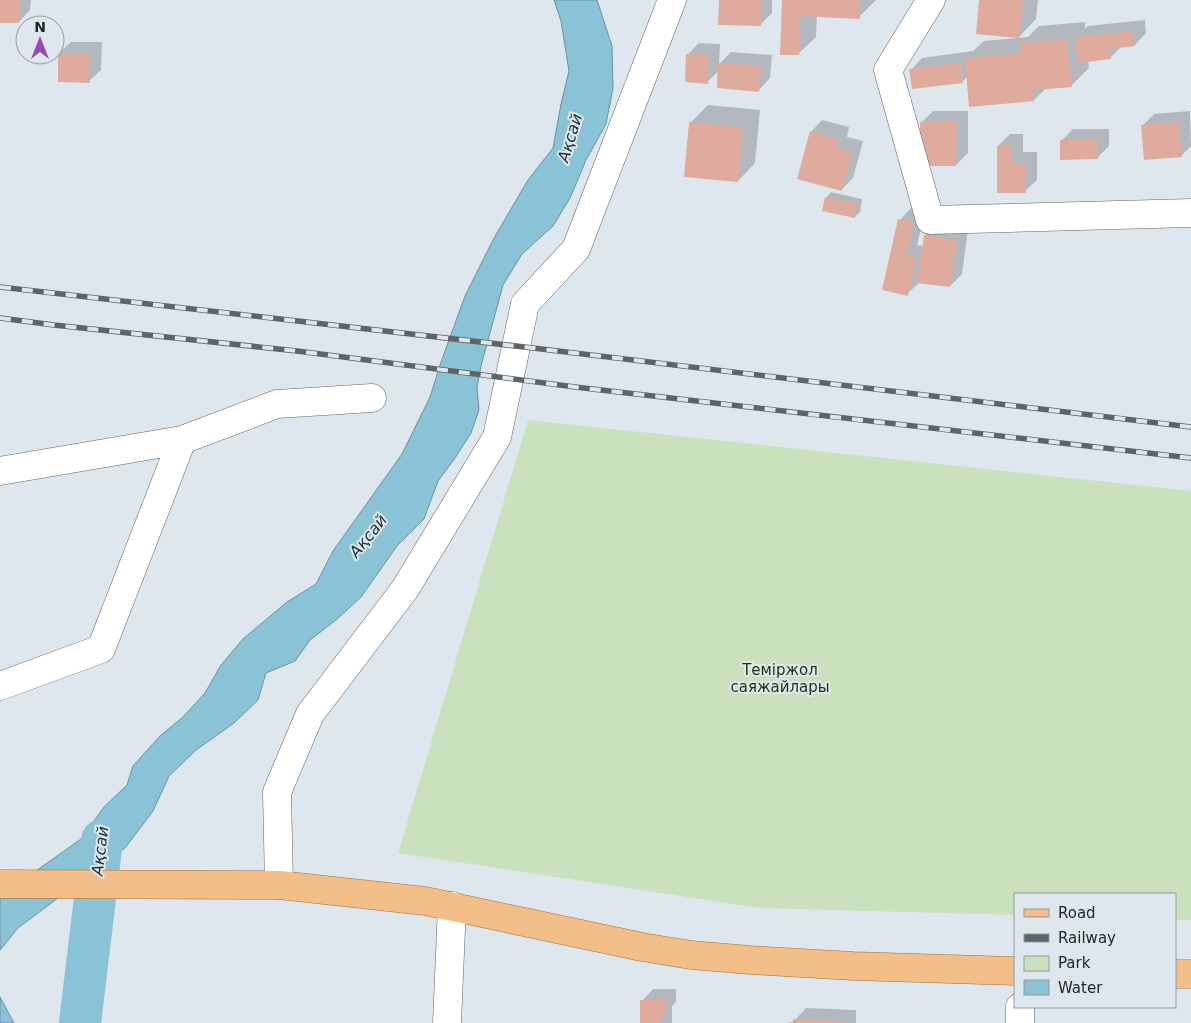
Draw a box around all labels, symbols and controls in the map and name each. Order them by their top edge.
north arrow [15,15,65,65]
text: N [34,19,46,35]
water label: Ақсай [553,112,586,165]
water label: Ақсай [344,511,391,562]
park label: Теміржол саяжайлары [730,661,830,696]
water label: Ақсай [87,825,112,878]
legend [1014,893,1176,1008]
text: Road [1058,904,1096,922]
text: Railway [1058,929,1116,947]
text: Park [1058,954,1091,972]
text: Water [1058,979,1103,997]

